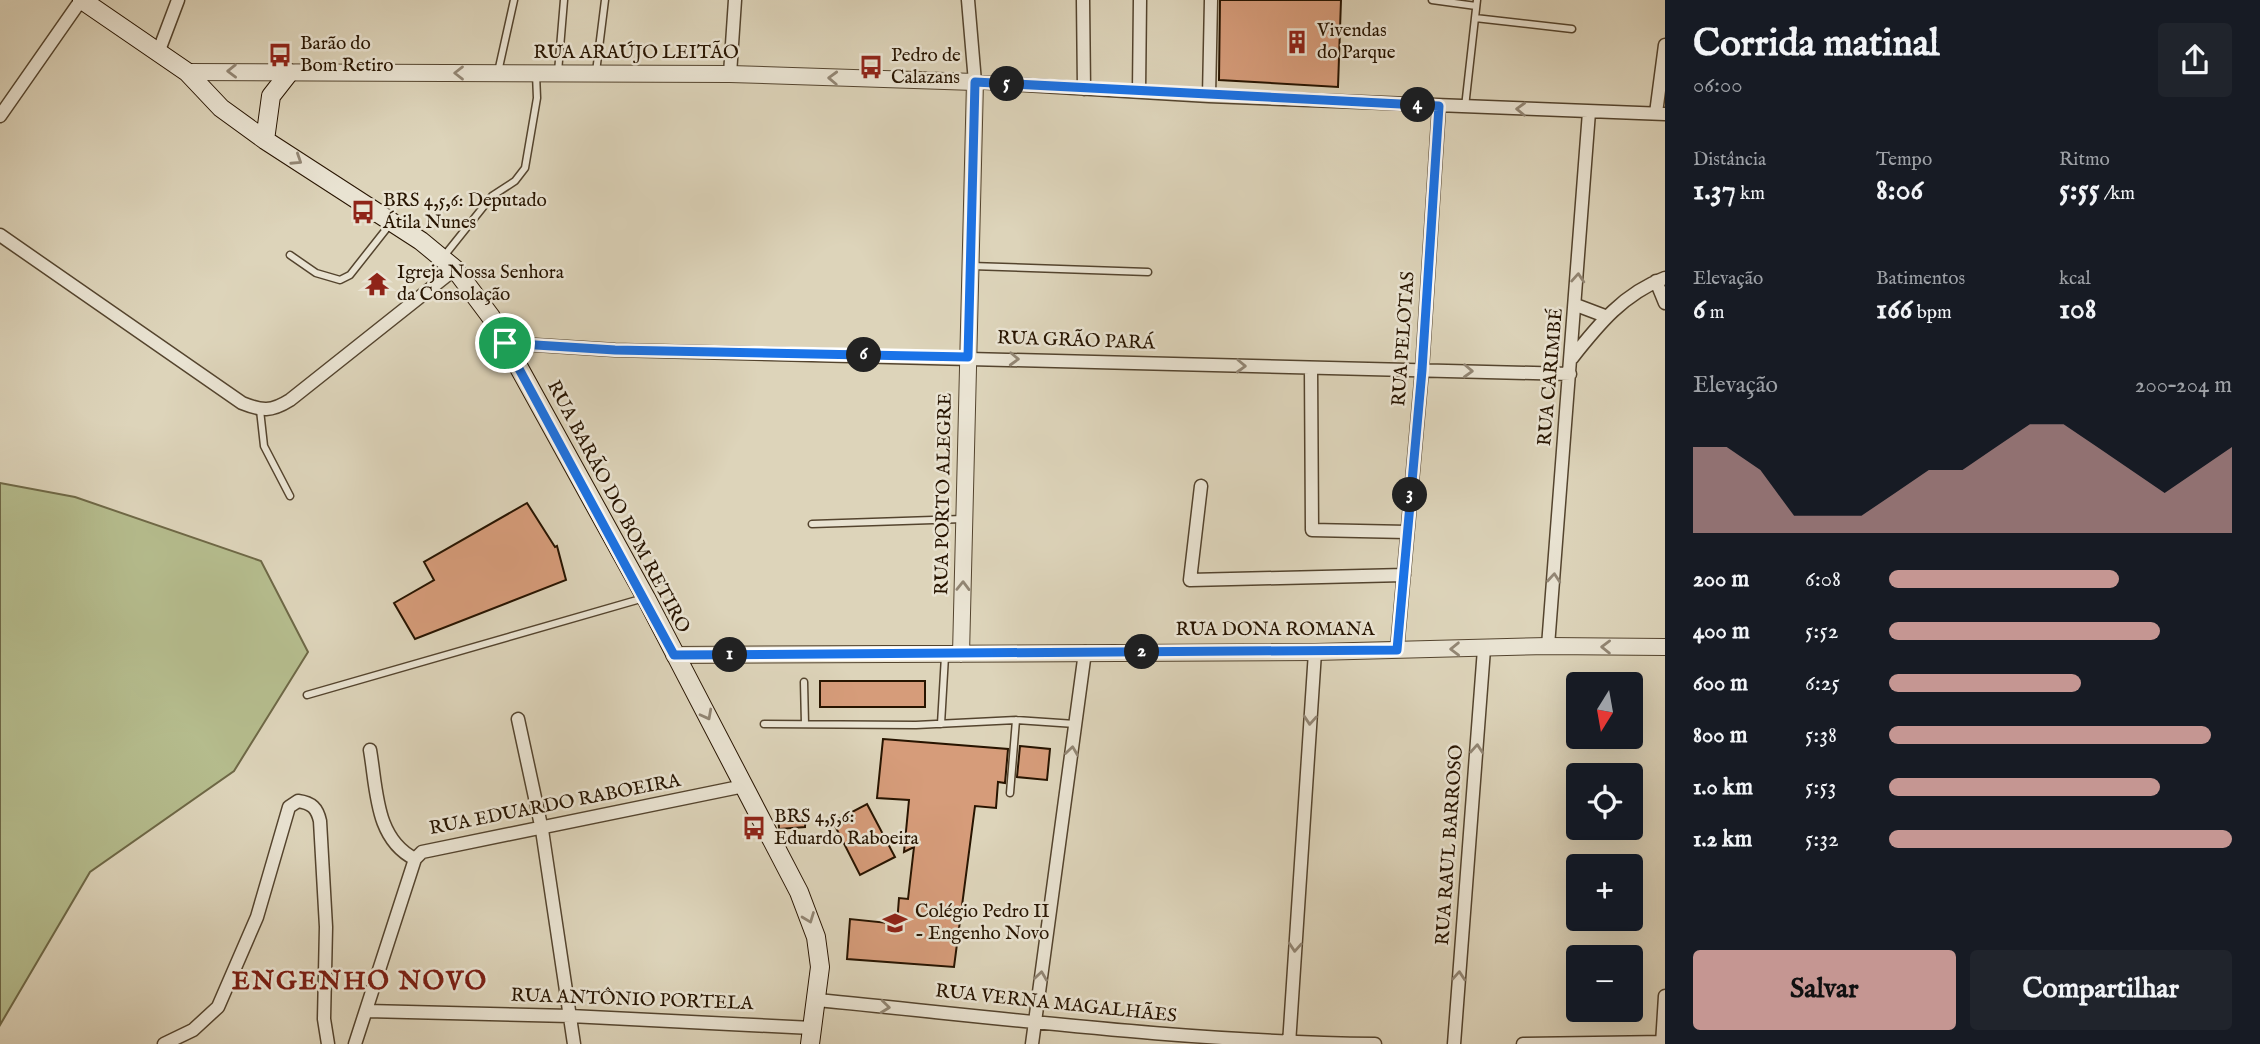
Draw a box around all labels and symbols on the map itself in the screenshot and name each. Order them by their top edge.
place label: Vivendas do Parque [1316,19,1396,65]
building icon: Vivendas do Parque [1283,28,1311,56]
place label: Barão do Bom Retiro [300,32,394,78]
street label: RUA ARAÚJO LEITÃO [533,40,739,65]
bus stop icon: Barão do Bom Retiro [266,41,294,69]
place label: Pedro de Calazans [891,44,961,90]
bus stop icon: Pedro de Calazans [857,53,885,81]
one-way arrow [226,64,237,79]
one-way arrow [453,65,464,81]
pin: 5 [990,66,1024,102]
one-way arrow [828,70,839,85]
pin: 4 [1400,88,1436,122]
one-way arrow [1516,101,1527,116]
one-way arrow [289,152,302,165]
place label: BRS 4,5,6: Deputado Átila Nunes [382,189,547,235]
bus stop icon: BRS 4,5,6: Deputado Átila Nunes [349,198,377,226]
place label: Igreja Nossa Senhora da Consolação [397,261,565,307]
temple icon: Igreja Nossa Senhora da Consolação [363,270,391,298]
street label: RUA PELOTAS [1387,271,1421,407]
one-way arrow [1570,272,1585,283]
street label: RUA CARIMBÉ [1532,307,1569,447]
pin [475,313,535,373]
street label: RUA GRÃO PARÁ [996,325,1157,356]
pin: 6 [846,338,882,372]
one-way arrow [1008,351,1019,366]
one-way arrow [1236,358,1247,373]
one-way arrow [1463,364,1474,379]
street label: RUA BARÃO DO BOM RETIRO [541,376,696,638]
street label: RUA PORTO ALEGRE [930,393,958,595]
pin: 3 [1392,477,1428,512]
one-way arrow [1546,572,1561,583]
one-way arrow [955,580,971,591]
street label: RUA DONA ROMANA [1176,618,1376,642]
pin: 2 [1124,634,1160,670]
pin: 1 [712,638,748,672]
one-way arrow [1601,639,1611,655]
one-way arrow [1450,642,1461,657]
north arrow [1566,672,1643,749]
one-way arrow [698,708,712,721]
one-way arrow [1303,715,1318,726]
one-way arrow [1469,743,1484,754]
street label: RUA RAUL BARROSO [1431,744,1469,946]
one-way arrow [1064,745,1079,757]
street label: RUA EDUARDO RABOEIRA [427,769,684,841]
place label: BRS 4,5,6: Eduardo Raboeira [774,805,920,851]
bus stop icon: BRS 4,5,6: Eduardo Raboeira [740,814,768,842]
place label: Colégio Pedro II - Engenho Novo [915,900,1050,946]
school or university icon: Colégio Pedro II - Engenho Novo [881,909,909,937]
one-way arrow [801,912,815,924]
one-way arrow [1288,942,1303,953]
district label: ENGENHO NOVO [232,965,488,998]
one-way arrow [1451,970,1466,981]
one-way arrow [1034,971,1049,982]
street label: RUA VERNA MAGALHÃES [934,978,1178,1029]
street label: RUA ANTÔNIO PORTELA [510,983,755,1016]
one-way arrow [880,999,891,1014]

